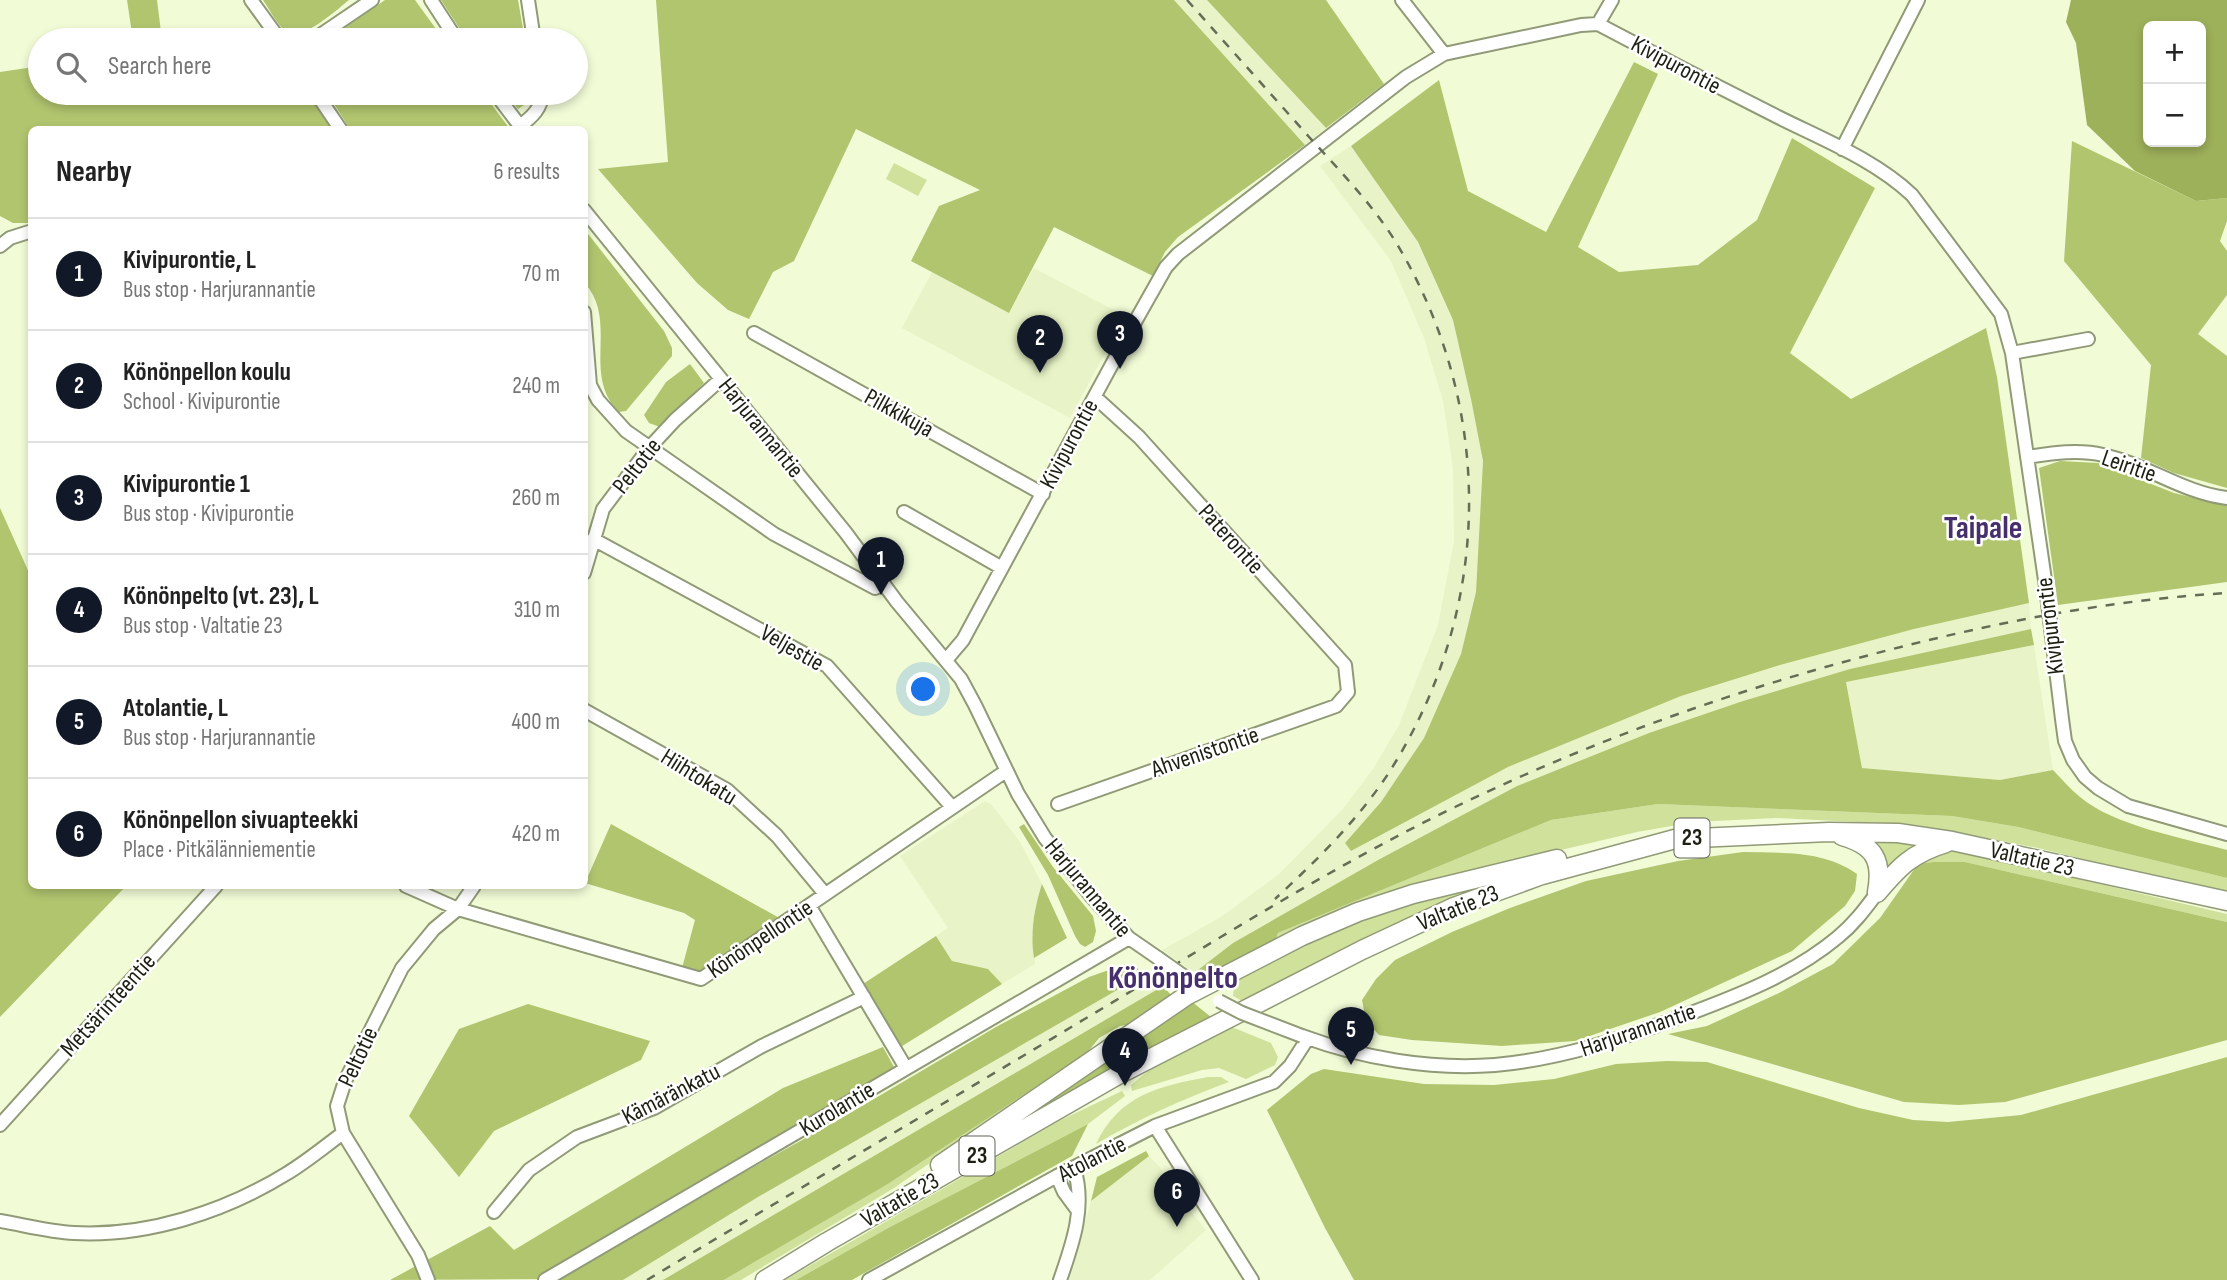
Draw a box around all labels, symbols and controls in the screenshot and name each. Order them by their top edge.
map controls [2143,21,2206,147]
button: + [2143,21,2206,84]
search box [28,28,588,105]
street label: Kivipurontie [1626,29,1726,101]
icon: search [52,48,90,86]
text: Search here [108,51,211,82]
button: − [2143,84,2206,147]
text: Nearby [56,154,132,190]
text: 6 results [494,158,560,186]
text: Kivipurontie, L [123,245,256,276]
text: 1 [74,260,84,288]
text: 70 m [522,260,560,288]
text: Bus stop · Harjurannantie [123,276,316,304]
pin: 3 [1097,311,1143,369]
pin: 2 [1017,315,1063,373]
text: Könönpellon koulu [123,357,291,388]
text: 2 [74,372,84,400]
text: 240 m [512,372,560,400]
street label: Harjurannantie [712,372,810,484]
street label: Pilkkikuja [859,382,939,444]
text: School · Kivipurontie [123,388,281,416]
street label: Kivipurontie [1033,394,1105,494]
street label: Peltotie [606,432,668,500]
street label: Leiritie [2098,443,2160,489]
text: Kivipurontie 1 [123,469,250,500]
text: 3 [74,484,84,512]
text: 260 m [512,484,560,512]
street label: Paterontie [1192,498,1270,580]
text: Bus stop · Kivipurontie [123,500,294,528]
district label: Taipale [1944,509,2022,548]
pin: 1 [858,537,904,595]
street label: Kivipurontie [2030,576,2070,676]
text: Könönpelto (vt. 23), L [123,581,319,612]
text: 4 [74,596,84,624]
text: 310 m [514,596,560,624]
text: Bus stop · Valtatie 23 [123,612,283,640]
street label: Veljestie [755,618,829,678]
your location [906,672,940,706]
text: Atolantie, L [123,693,228,724]
text: 5 [74,708,84,736]
text: 400 m [511,708,560,736]
street label: Ahvenistontie [1146,720,1263,784]
text: Bus stop · Harjurannantie [123,724,316,752]
street label: Hiihtokatu [656,742,742,812]
text: Könönpellon sivuapteekki [123,805,358,836]
road number: 23 [1674,818,1710,858]
text: 6 [74,820,84,848]
text: 420 m [512,820,560,848]
street label: Harjurannantie [1038,833,1138,943]
street label: Valtatie 23 [1987,835,2077,883]
text: Place · Pitkälänniementie [123,836,316,864]
street label: Valtatie 23 [1413,879,1503,937]
street label: Könönpellontie [702,893,818,985]
street label: Metsärinteentie [54,947,162,1063]
district label: Könönpelto [1108,959,1238,998]
street label: Harjurannantie [1577,997,1699,1063]
pin: 5 [1328,1007,1374,1065]
street label: Peltotie [332,1022,384,1092]
pin: 4 [1102,1028,1148,1086]
street label: Kämäränkatu [617,1057,725,1131]
street label: Kurolantie [794,1075,880,1143]
street label: Atolantie [1052,1130,1131,1189]
road number: 23 [960,1136,995,1176]
street label: Valtatie 23 [856,1166,944,1234]
pin: 6 [1154,1169,1200,1227]

